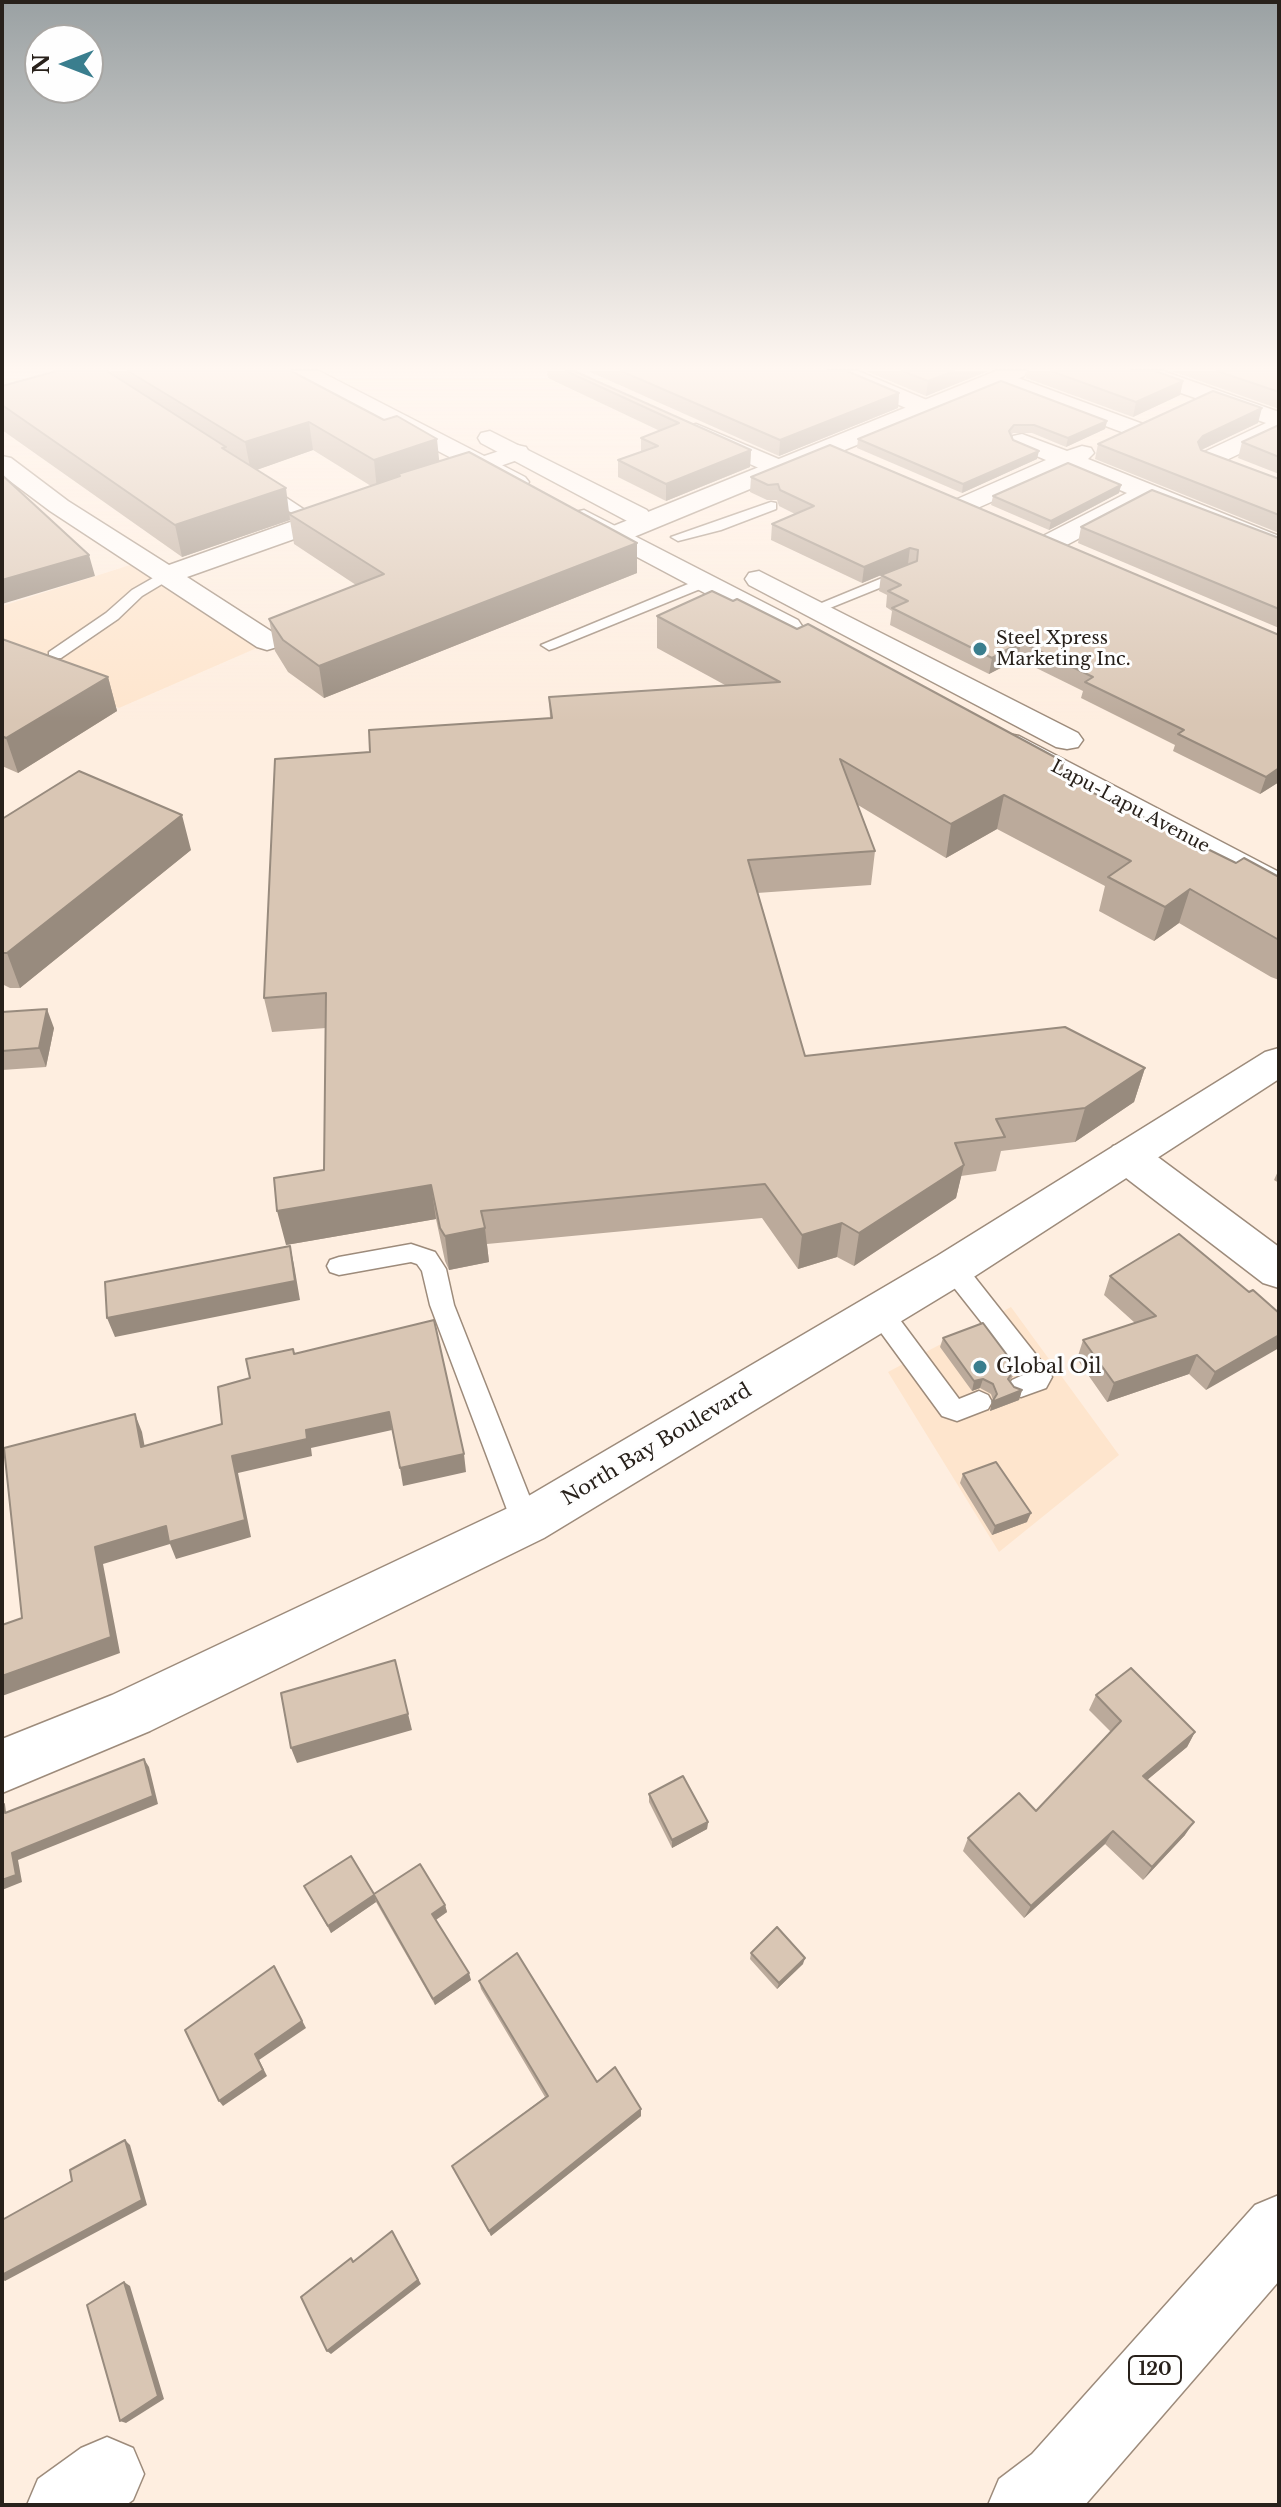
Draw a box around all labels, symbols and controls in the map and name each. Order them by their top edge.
north arrow [24,24,104,104]
text: N [28,54,55,74]
place label: Steel Xpress Marketing Inc. [996,628,1130,670]
marker: Steel Xpress Marketing Inc. [971,640,989,658]
street label: Lapu-Lapu Avenue [1047,756,1213,858]
place label: Global Oil [996,1355,1102,1379]
marker: Global Oil [971,1358,989,1376]
street label: North Bay Boulevard [558,1379,756,1511]
road number: 120 [1129,2356,1181,2384]

